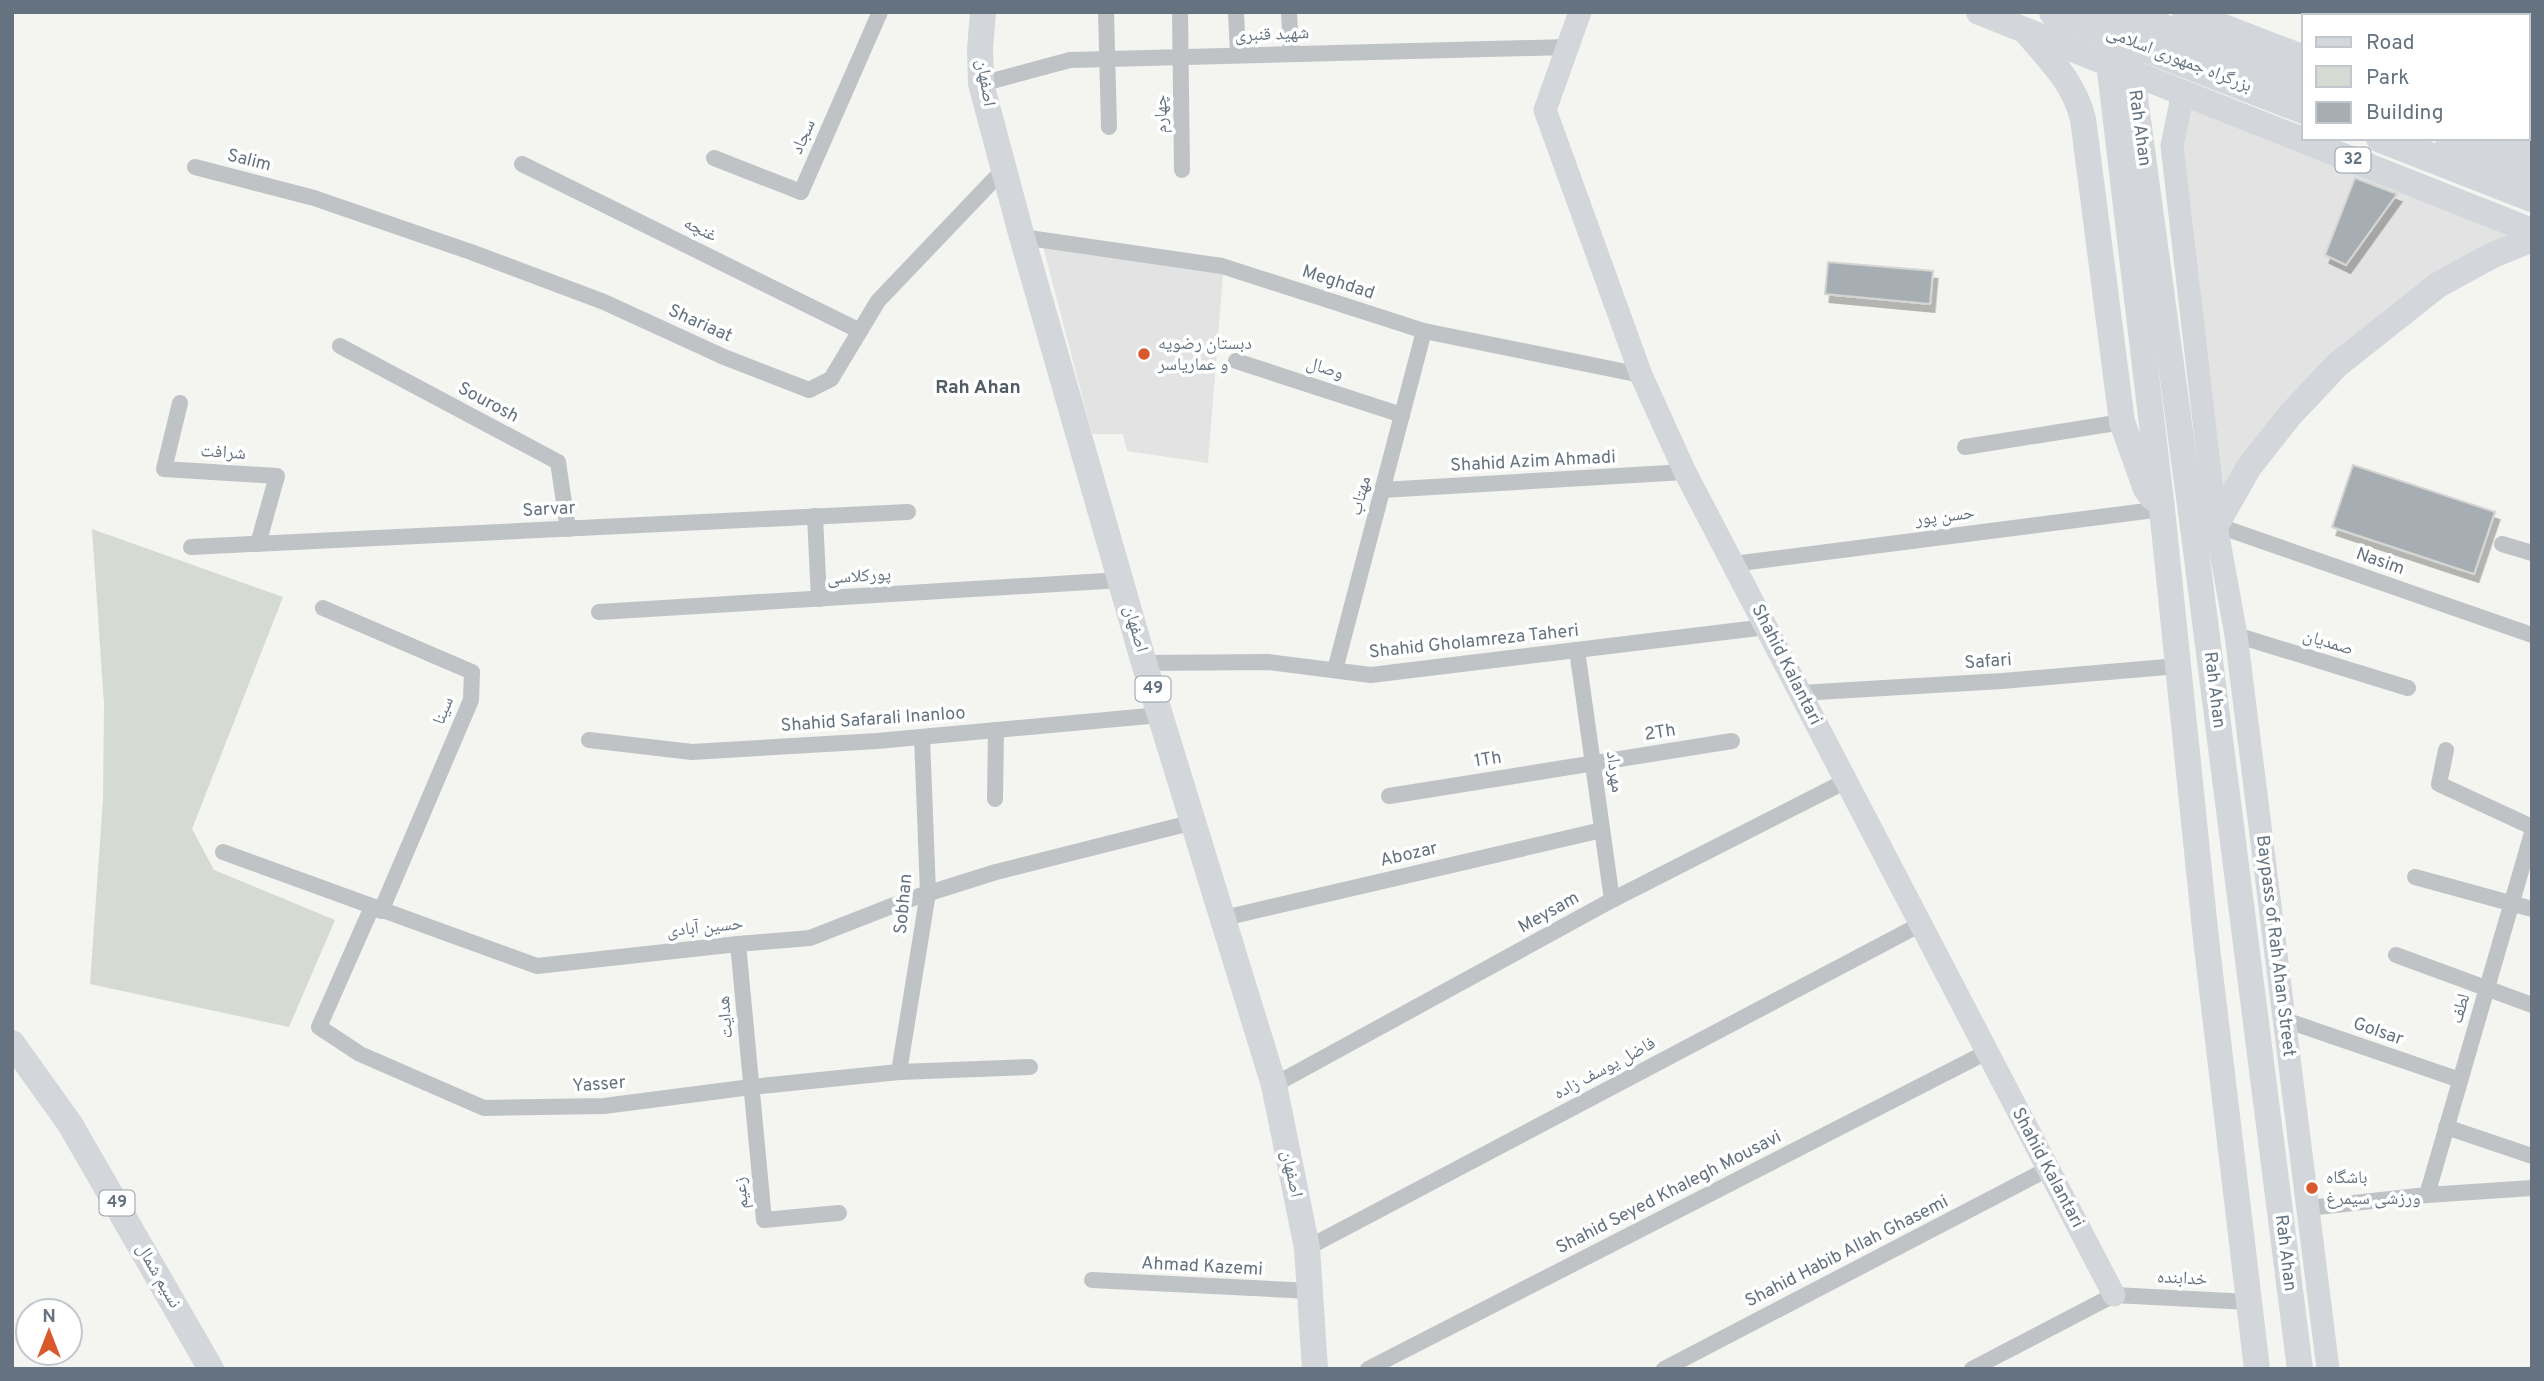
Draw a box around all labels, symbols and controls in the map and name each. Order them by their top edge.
legend [2302,14,2530,140]
street label: شهید قنبری [1234,22,1310,48]
street label: بزرگراه جمهوری اسلامی [2103,22,2255,98]
text: Road [2366,30,2415,57]
street label: اصفهان [970,58,1000,108]
text: Park [2366,65,2409,92]
street label: Rah Ahan [2122,88,2156,168]
street label: چهارم [1150,94,1174,134]
text: Building [2366,100,2444,127]
street label: سجاد [786,116,822,158]
street label: Salim [224,144,274,178]
road number: 32 [2336,148,2370,172]
street label: غنچه [679,212,721,248]
street label: Meghdad [1299,260,1377,306]
street label: Shariaat [664,300,736,348]
place label: دبستان رضویه و عماریاسر [1157,333,1252,377]
marker: دبستان رضویه و عماریاسر [1136,346,1152,362]
street label: وصال [1303,352,1347,386]
district label: Rah Ahan [935,376,1021,400]
street label: Sourosh [454,377,522,429]
street label: شرافت [199,440,247,466]
street label: Shahid Azim Ahmadi [1450,446,1616,478]
street label: مهتاب [1345,474,1377,518]
street label: Sarvar [522,497,576,523]
street label: حسن پور [1913,502,1976,532]
street label: Nasim [2353,543,2407,581]
street label: پورکلاسی [826,563,892,591]
street label: Shahid Kalantari [1746,601,1826,729]
street label: اصفهان [1117,603,1153,655]
street label: Shahid Gholamreza Taheri [1368,620,1580,664]
street label: صمدیان [2300,624,2356,662]
street label: Safari [1964,649,2012,675]
street label: Rah Ahan [2198,650,2230,730]
road number: 49 [1136,676,1170,702]
street label: سینا [428,694,460,728]
street label: Shahid Safarali Inanloo [780,702,966,738]
street label: 2Th [1643,719,1677,747]
street label: 1Th [1473,747,1503,773]
street label: مهرداد [1600,750,1628,794]
street label: Baypass of Rah Ahan Street [2250,834,2300,1058]
street label: Abozar [1378,837,1440,873]
street label: Sobhan [890,873,918,935]
street label: Meysam [1514,887,1584,939]
street label: حسین آبادی [666,913,744,943]
street label: لطف [2446,991,2476,1027]
street label: هدایت [713,995,739,1039]
street label: Golsar [2350,1013,2406,1051]
street label: فاضل یوسف زاده [1550,1032,1660,1106]
street label: Yasser [572,1072,626,1098]
street label: Shahid Kalantari [2006,1104,2088,1232]
street label: Shahid Seyed Khalegh Mousavi [1552,1126,1786,1260]
street label: اصفهان [1275,1148,1307,1200]
place label: باشگاه ورزشی سیمرغ [2326,1167,2421,1211]
street label: زعیم [729,1176,755,1210]
marker: باشگاه ورزشی سیمرغ [2304,1180,2320,1196]
road number: 49 [100,1190,134,1216]
street label: Shahid Habib Allah Ghasemi [1742,1191,1952,1313]
street label: Rah Ahan [2269,1213,2301,1293]
street label: نسیم شمال [130,1239,186,1313]
street label: Ahmad Kazemi [1141,1252,1263,1282]
street label: خدابنده [2156,1266,2208,1292]
north arrow [14,1297,84,1367]
text: N [42,1305,56,1329]

